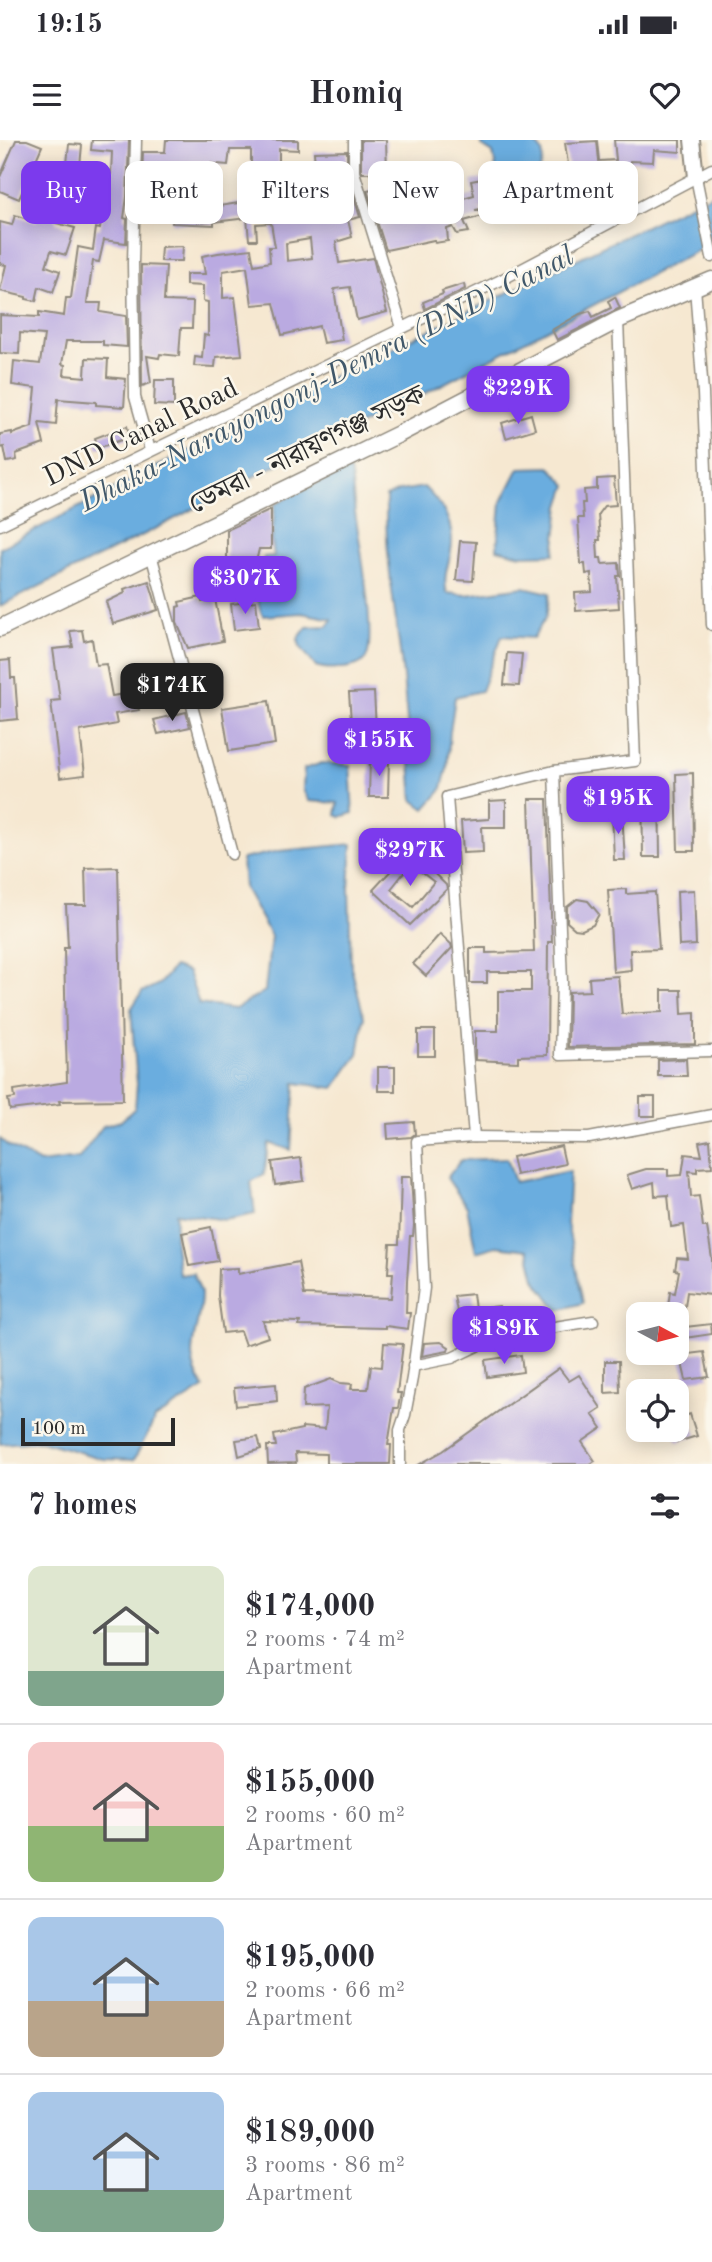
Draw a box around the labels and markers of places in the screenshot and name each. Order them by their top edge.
pin: $229K [469,366,567,426]
pin: $307K [196,556,294,616]
pin: $174K [123,664,221,723]
pin: $155K [330,718,428,778]
pin: $195K [569,776,667,836]
pin: $297K [361,828,459,888]
pin: $189K [455,1306,553,1366]

